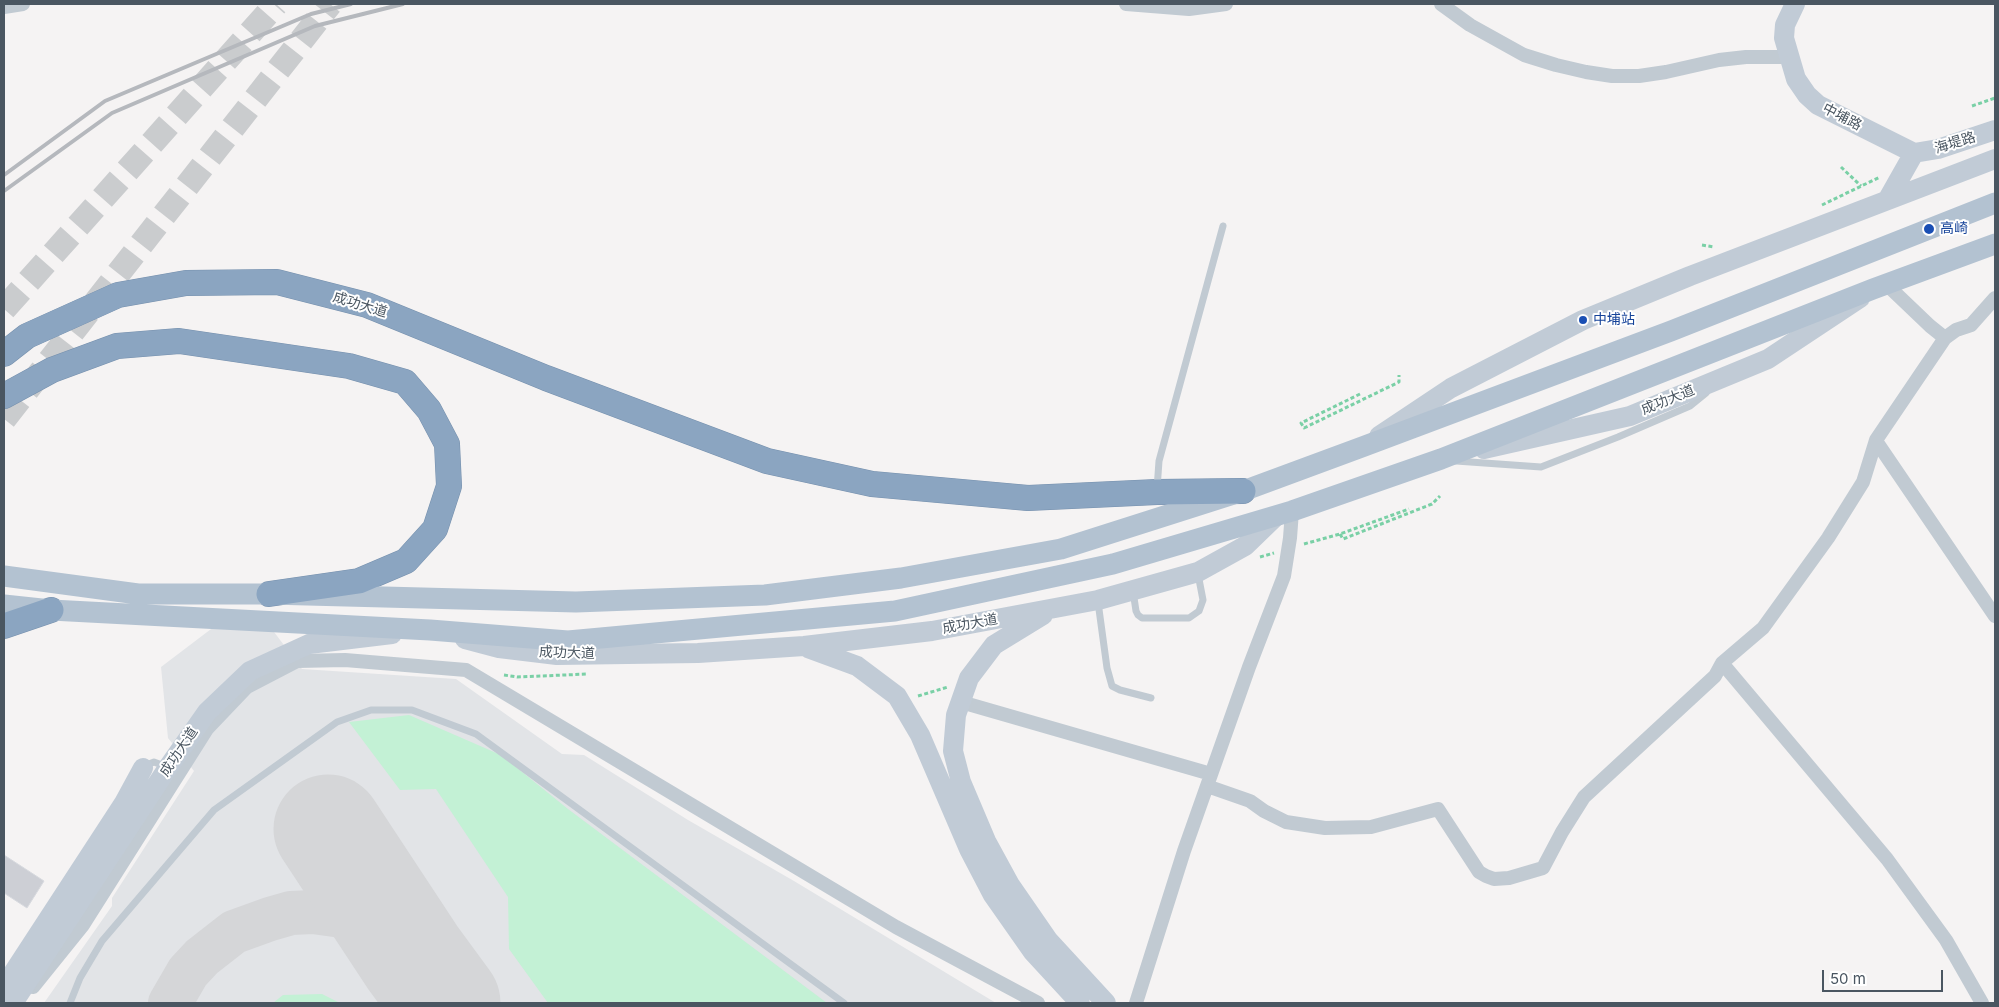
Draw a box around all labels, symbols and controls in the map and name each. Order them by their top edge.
street label: 中埔路 [1819,100,1865,134]
street label: 海堤路 [1932,129,1978,157]
place label: 高崎 [1940,221,1968,237]
marker: 高崎 [1922,222,1936,236]
street label: 成功大道 [331,289,389,321]
place label: 中埔站 [1593,312,1635,328]
marker: 中埔站 [1577,314,1589,326]
street label: 成功大道 [1639,382,1697,418]
street label: 成功大道 [941,611,999,637]
street label: 成功大道 [539,644,595,662]
street label: 成功大道 [156,724,202,780]
scale bar [1824,960,1945,992]
text: 50 m [1830,969,1866,988]

